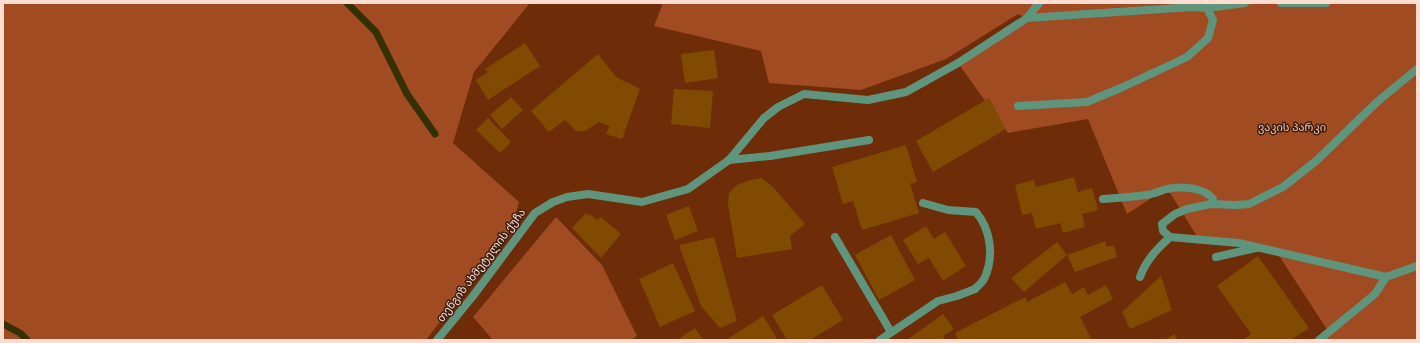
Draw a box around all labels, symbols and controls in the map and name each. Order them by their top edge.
park label: ვაკის პარკი [1258,119,1326,134]
street label: თენგიზ ახმეტელის ქუჩა [433,205,528,325]

